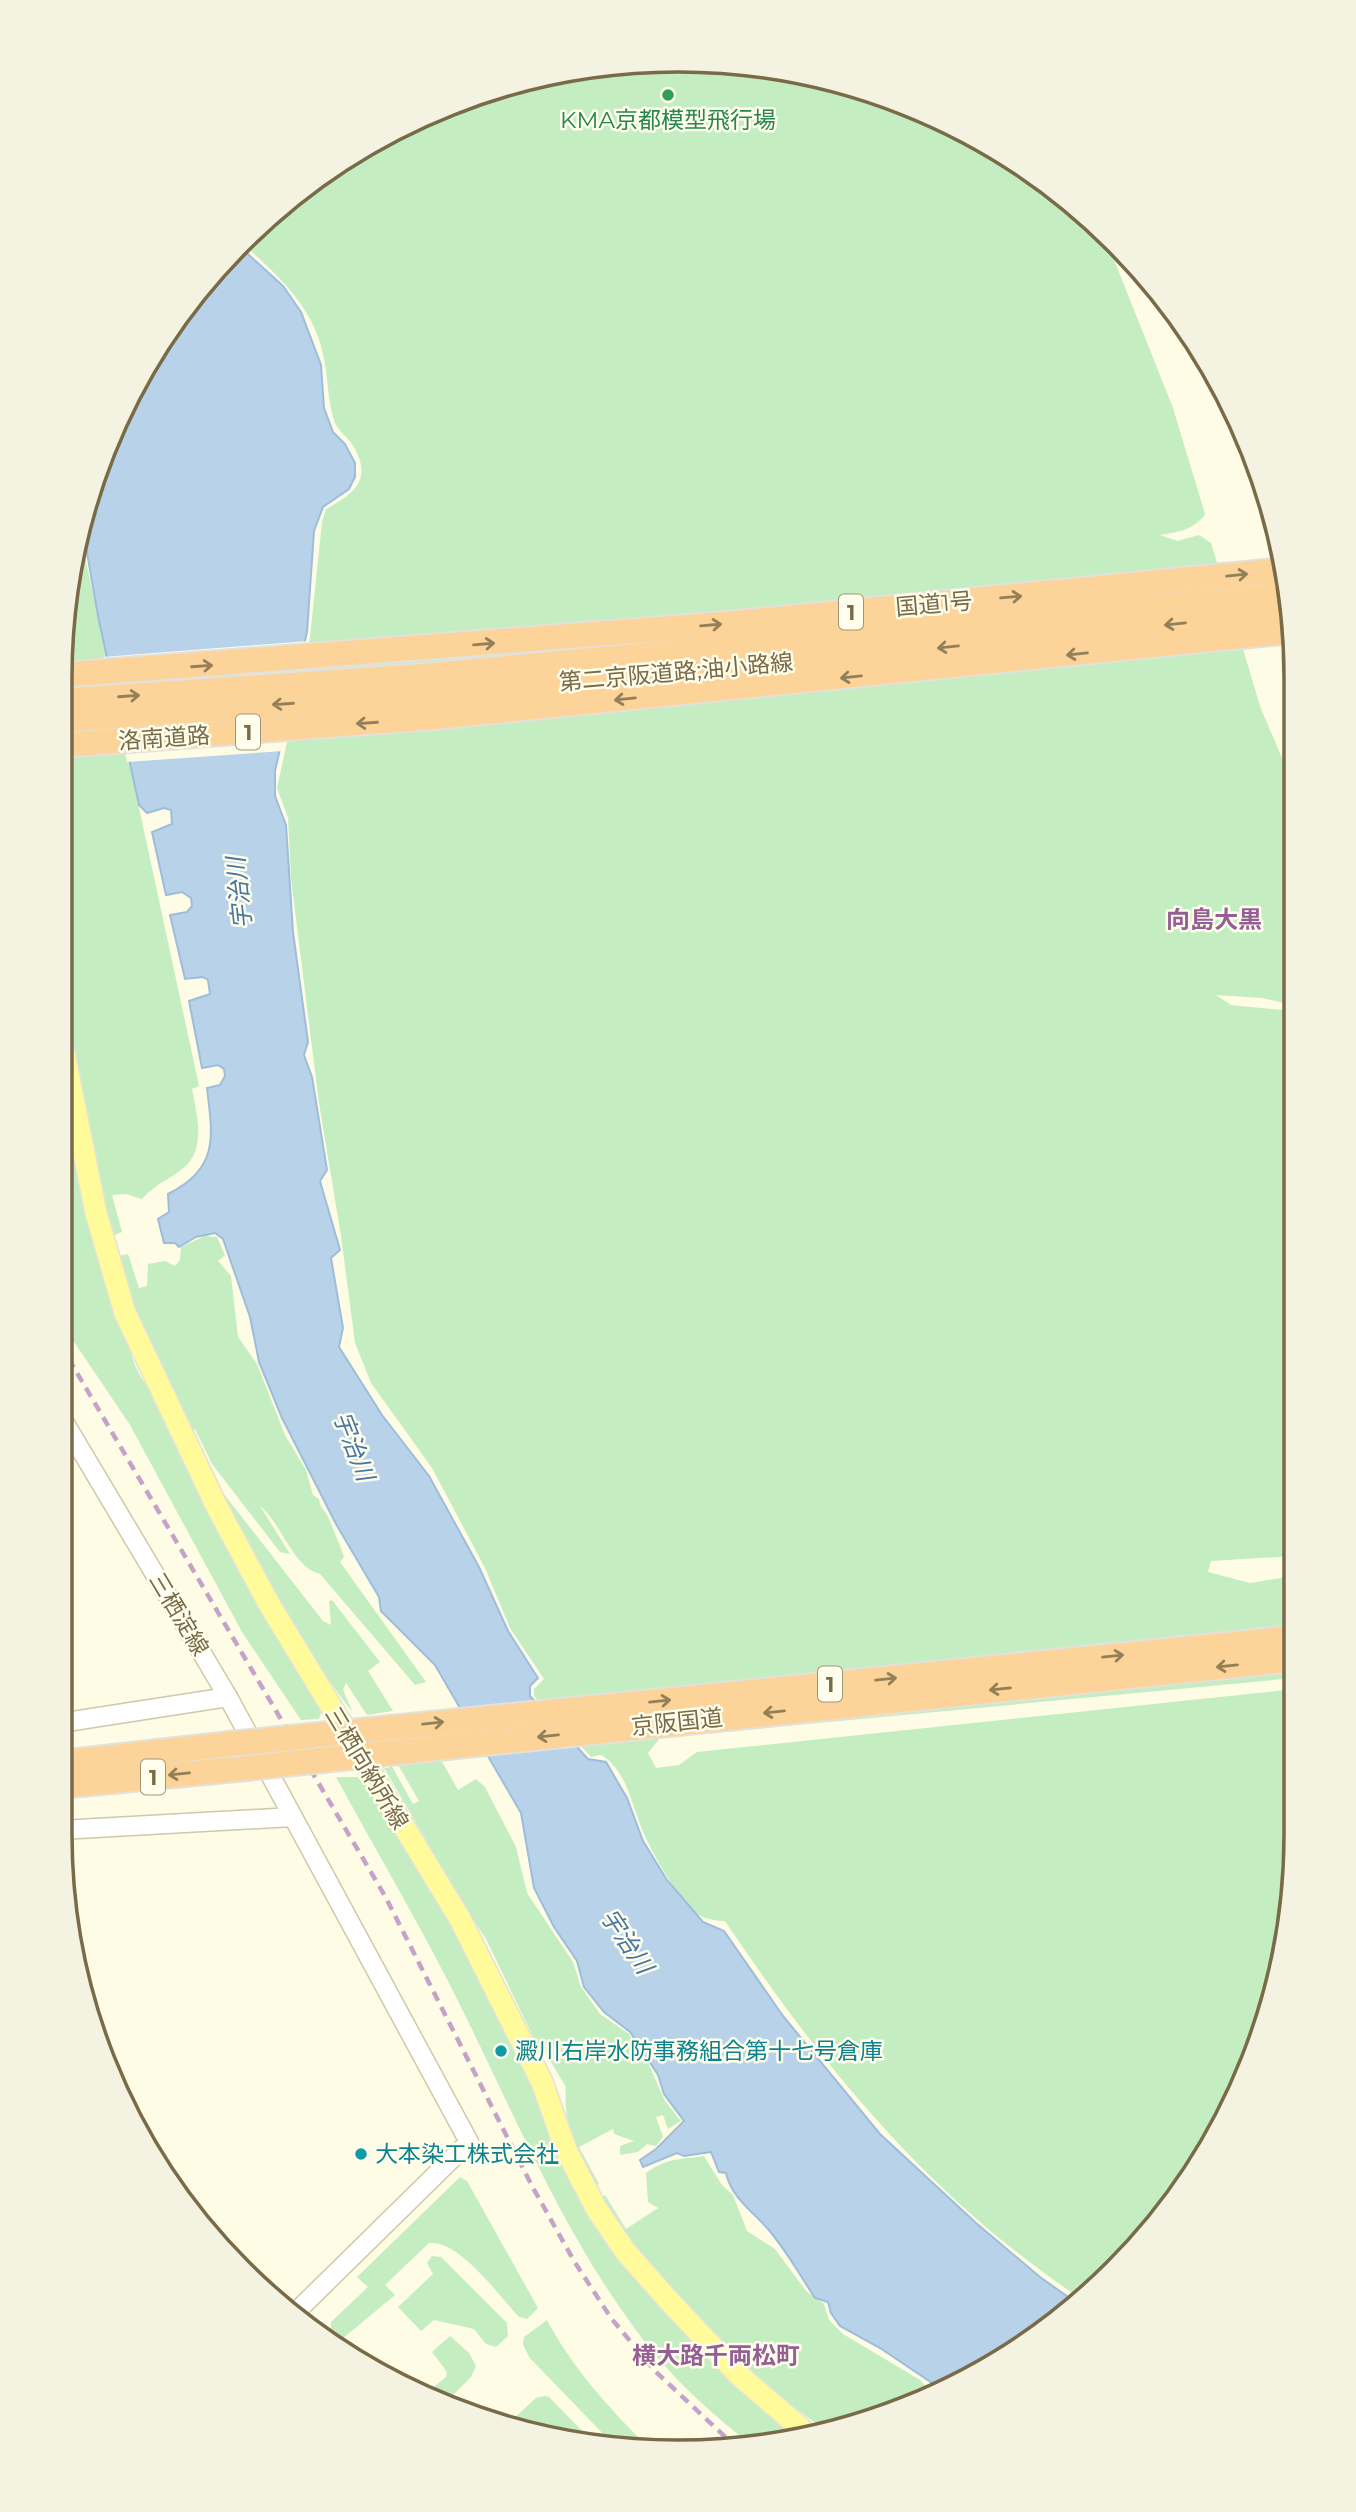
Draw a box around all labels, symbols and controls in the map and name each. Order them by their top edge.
marker: KMA京都模型飛行場 [660,87,676,103]
place label: KMA京都模型飛行場 [560,106,776,134]
one-way arrow [1225,568,1248,581]
street label: 国道1号 [894,587,974,621]
one-way arrow [999,590,1021,603]
road number: 1 [839,594,863,630]
one-way arrow [699,618,722,631]
one-way arrow [1164,618,1186,631]
one-way arrow [472,637,495,650]
one-way arrow [937,641,960,654]
one-way arrow [1066,647,1089,660]
street label: 第二京阪道路;油小路線 [558,648,794,696]
one-way arrow [190,659,213,672]
one-way arrow [840,670,863,683]
one-way arrow [117,689,140,702]
one-way arrow [614,693,636,706]
one-way arrow [272,698,295,711]
road number: 1 [236,714,260,750]
one-way arrow [356,717,379,730]
street label: 洛南道路 [117,721,211,755]
water label: 宇治川 [221,853,257,930]
district label: 向島大黒 [1166,905,1262,934]
water label: 宇治川 [328,1407,382,1488]
street label: 三栖淀線 [143,1567,215,1661]
one-way arrow [1101,1649,1123,1662]
one-way arrow [1216,1659,1238,1672]
road number: 1 [818,1666,842,1702]
one-way arrow [874,1672,897,1685]
one-way arrow [990,1683,1012,1696]
one-way arrow [648,1694,671,1707]
street label: 三栖向納所線 [319,1702,415,1834]
street label: 京阪国道 [630,1703,724,1741]
one-way arrow [763,1706,786,1719]
one-way arrow [422,1716,444,1729]
one-way arrow [537,1730,560,1743]
road number: 1 [141,1760,165,1795]
one-way arrow [168,1768,190,1781]
water label: 宇治川 [595,1903,661,1981]
place label: 澱川右岸水防事務組合第十七号倉庫 [515,2037,883,2065]
marker: 澱川右岸水防事務組合第十七号倉庫 [493,2043,509,2059]
place label: 大本染工株式会社 [375,2140,559,2168]
marker: 大本染工株式会社 [353,2146,369,2162]
district label: 横大路千両松町 [632,2341,800,2370]

